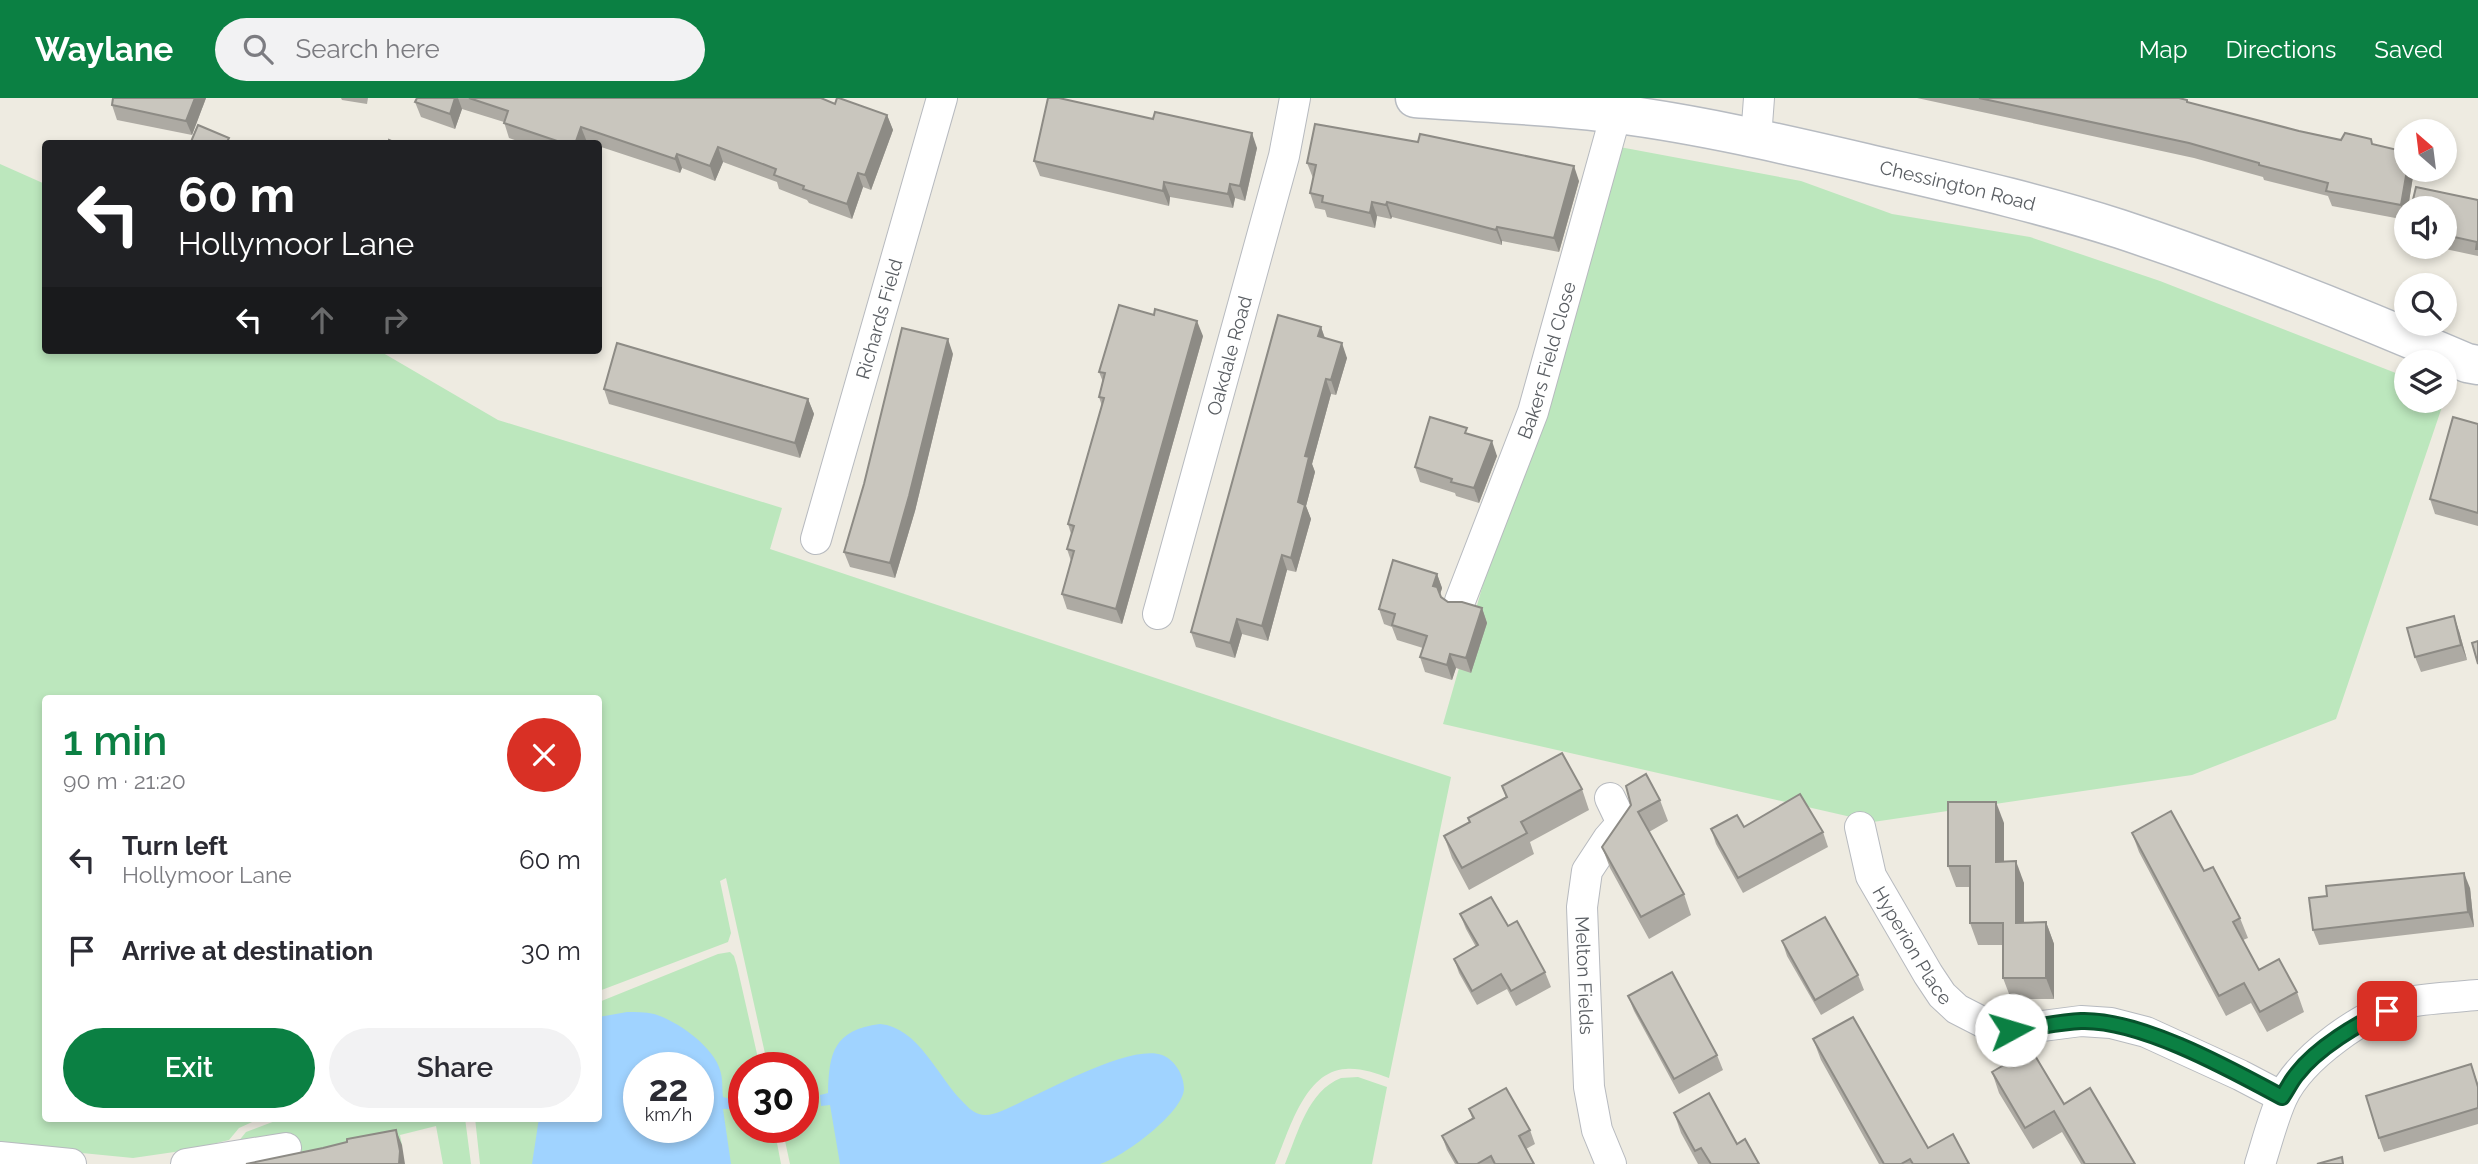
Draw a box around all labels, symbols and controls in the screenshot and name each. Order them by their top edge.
search box [215,18,705,81]
text: Waylane [35,30,173,69]
icon: search [239,30,277,68]
text: Search here [295,34,440,64]
text: Map [2139,35,2188,64]
text: Directions [2226,35,2336,64]
text: Saved [2374,35,2443,64]
north arrow [2394,119,2457,182]
map controls [2394,119,2457,413]
street label: Chessington Road [1878,156,2038,215]
text: 60 m [178,166,295,223]
icon: left [63,168,154,259]
button: sound [2394,196,2457,259]
text: Hollymoor Lane [178,225,414,262]
street label: Richards Field [851,256,907,382]
button: search [2394,273,2457,336]
street label: Bakers Field Close [1513,279,1580,442]
street label: Oakdale Road [1202,293,1256,418]
icon: left [230,301,268,339]
icon: ahead [303,301,341,339]
icon: right [376,301,414,339]
button: layers [2394,350,2457,413]
text: 1 min [63,716,167,765]
button: close [507,718,581,792]
text: 90 m · 21:20 [63,767,186,794]
text: Turn left [122,831,228,861]
icon: left [63,841,101,879]
text: 60 m [519,845,581,875]
text: Hollymoor Lane [122,861,292,888]
street label: Hyperion Place [1868,882,1956,1009]
street label: Melton Fields [1571,915,1598,1035]
icon: arrive [63,932,101,970]
text: Arrive at destination [122,936,373,966]
text: 30 m [521,936,581,966]
pin [2357,981,2417,1041]
icon: arrive [2368,992,2406,1030]
position arrow [1974,993,2048,1067]
button: Exit [63,1028,315,1108]
button: Share [329,1028,581,1108]
speed limit sign: 30 [728,1052,819,1143]
text: 22 [649,1068,688,1109]
text: km/h [645,1104,692,1125]

